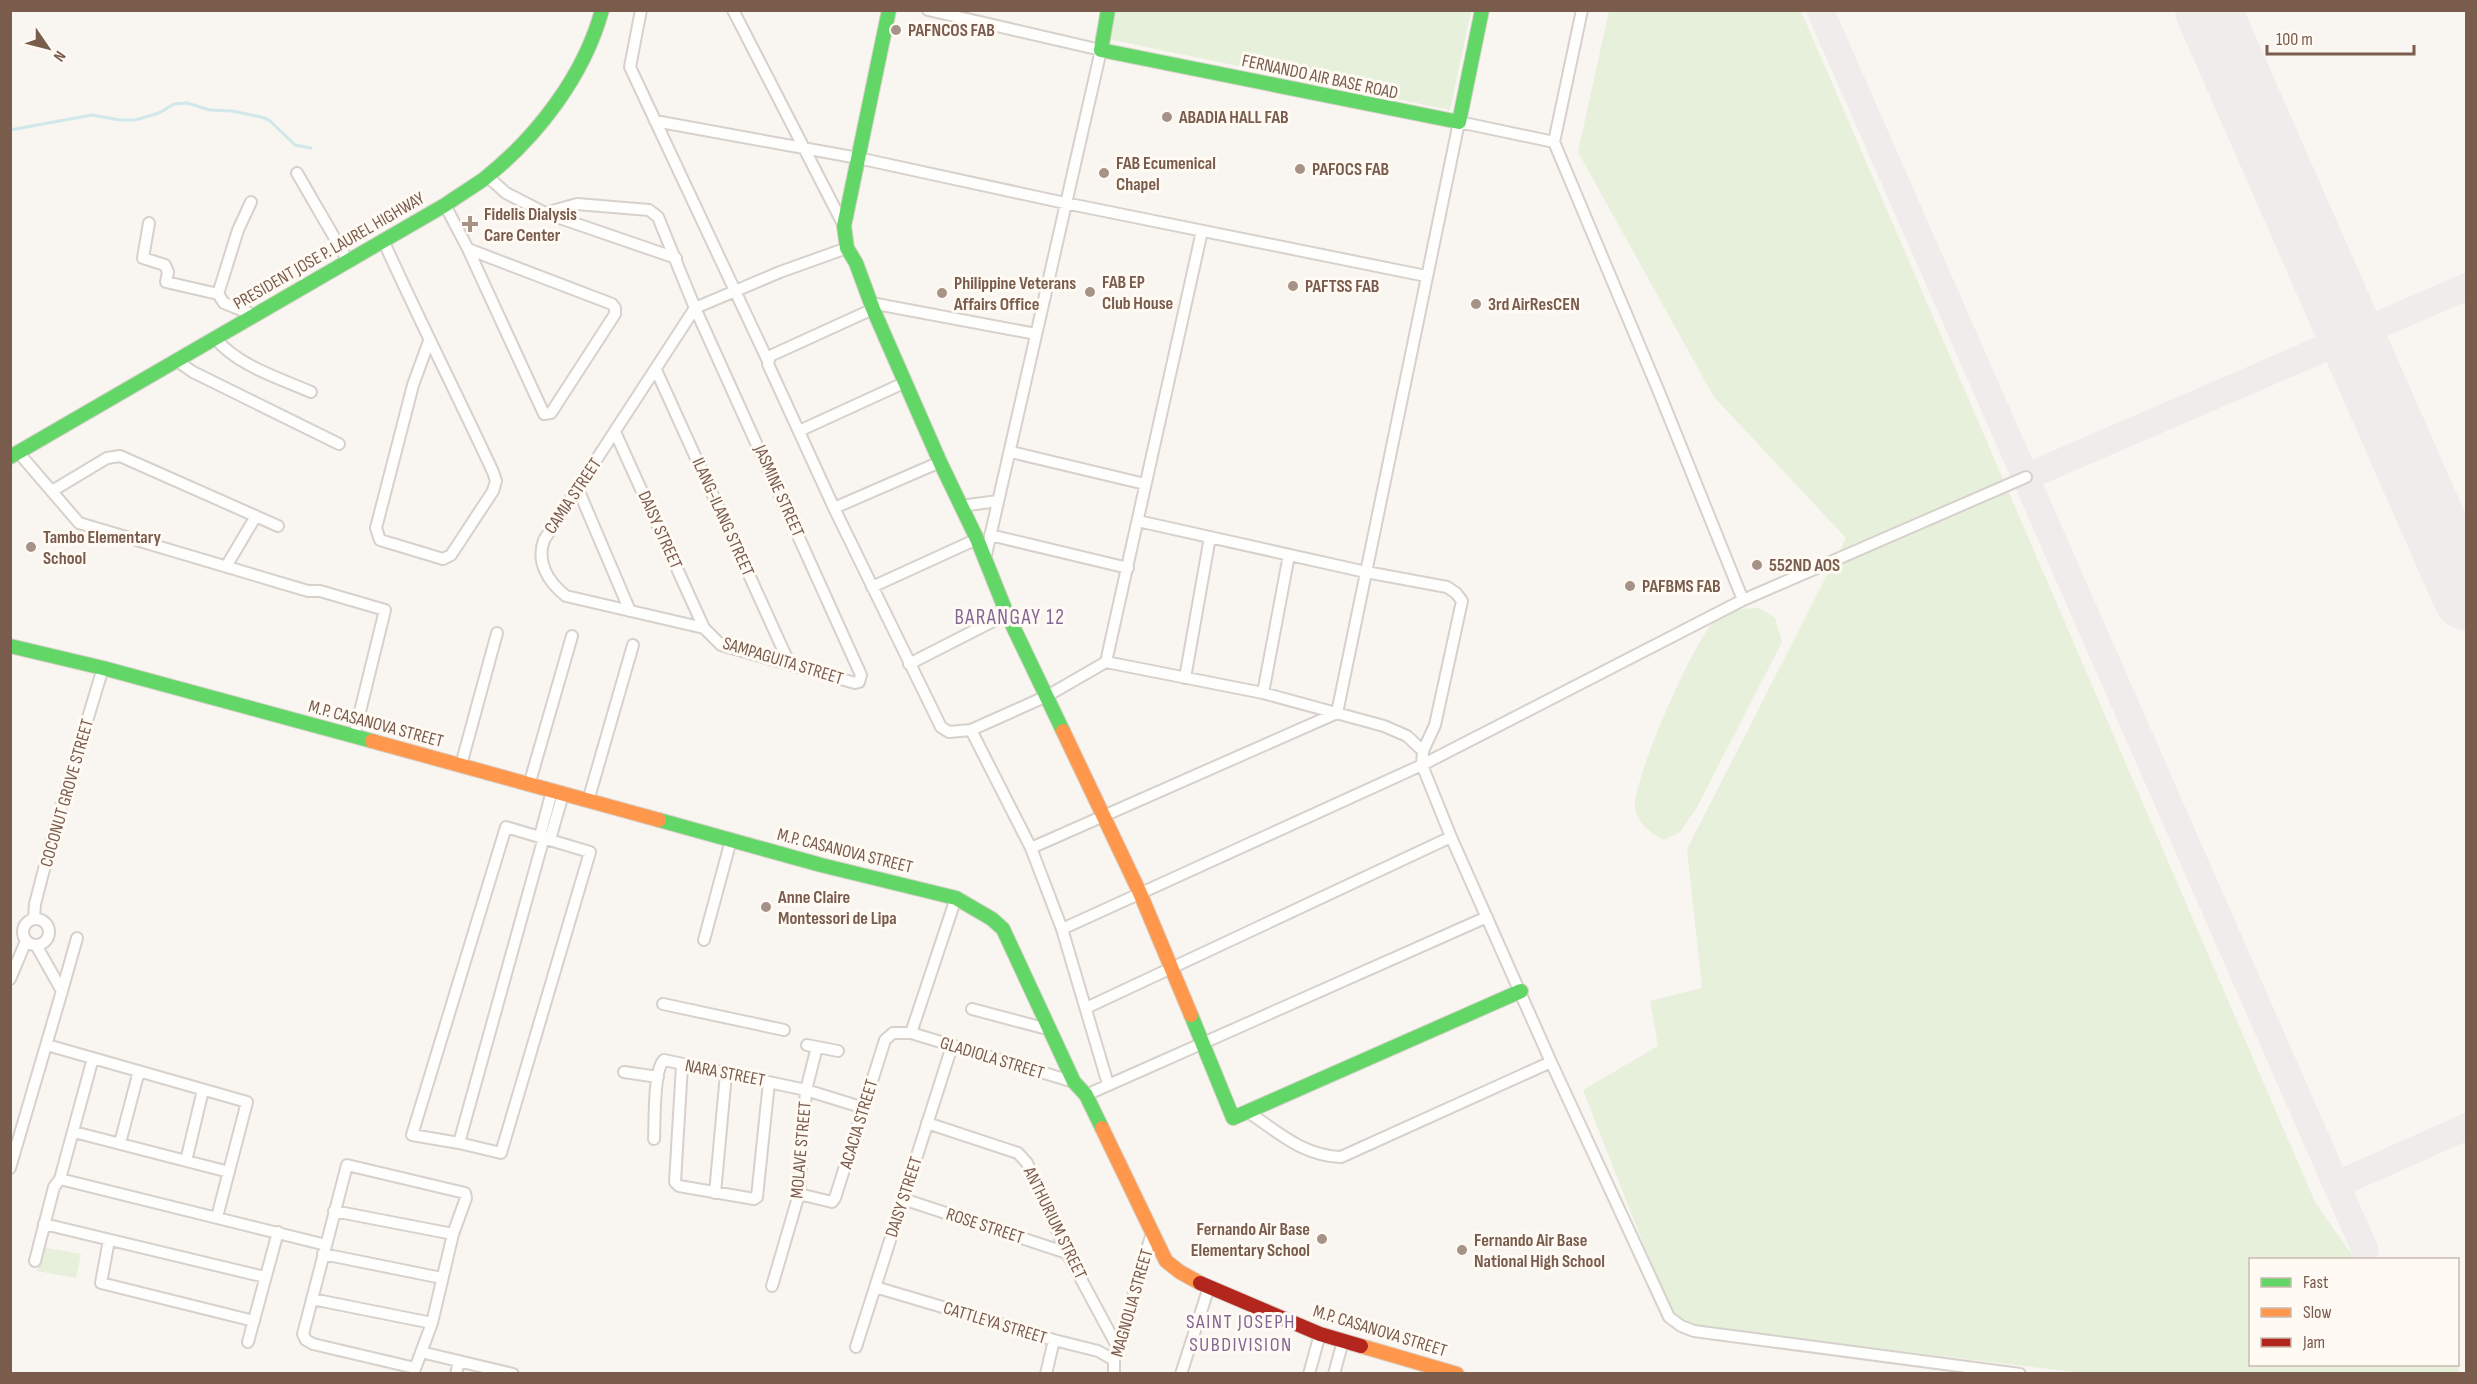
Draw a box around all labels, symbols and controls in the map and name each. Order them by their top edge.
north arrow [18,18,78,78]
scale bar [2267,18,2414,56]
place label: PAFNCOS FAB [908,20,995,41]
marker: PAFNCOS FAB [889,23,903,37]
text: 100 m [2276,29,2313,50]
text: N [49,47,69,65]
street label: FERNANDO AIR BASE ROAD [1240,50,1400,104]
place label: ABADIA HALL FAB [1178,107,1289,128]
marker: ABADIA HALL FAB [1160,110,1174,124]
place label: FAB Ecumenical Chapel [1116,153,1216,195]
place label: PAFOCS FAB [1312,159,1389,180]
marker: PAFOCS FAB [1293,162,1307,176]
marker: FAB Ecumenical Chapel [1097,166,1111,180]
street label: PRESIDENT JOSE P. LAUREL HIGHWAY [230,187,429,314]
place label: Fidelis Dialysis Care Center [484,204,577,246]
marker: Fidelis Dialysis Care Center [461,215,479,233]
place label: FAB EP Club House [1102,272,1173,314]
place label: Philippine Veterans Affairs Office [953,273,1076,315]
place label: PAFTSS FAB [1305,276,1380,297]
marker: PAFTSS FAB [1286,279,1300,293]
marker: FAB EP Club House [1083,285,1097,299]
marker: Philippine Veterans Affairs Office [935,286,949,300]
place label: 3rd AirResCEN [1488,294,1580,315]
marker: 3rd AirResCEN [1469,297,1483,311]
street label: JASMINE STREET [749,441,809,540]
street label: CAMIA STREET [540,454,606,538]
street label: ILANG-ILANG STREET [687,454,759,580]
street label: DAISY STREET [633,488,687,572]
place label: Tambo Elementary School [43,527,161,569]
marker: Tambo Elementary School [24,540,38,554]
place label: 552ND AOS [1769,555,1840,576]
marker: 552ND AOS [1750,558,1764,572]
place label: PAFBMS FAB [1642,576,1721,597]
marker: PAFBMS FAB [1623,579,1637,593]
district label: BARANGAY 12 [955,605,1065,630]
street label: SAMPAGUITA STREET [720,633,846,689]
street label: M.P. CASANOVA STREET [306,696,446,752]
street label: COCONUT GROVE STREET [36,717,98,869]
street label: M.P. CASANOVA STREET [775,824,915,878]
place label: Anne Claire Montessori de Lipa [777,887,897,929]
marker: Anne Claire Montessori de Lipa [759,900,773,914]
street label: GLADIOLA STREET [937,1032,1047,1084]
street label: NARA STREET [683,1055,767,1091]
street label: ACACIA STREET [835,1077,883,1172]
street label: MOLAVE STREET [786,1101,816,1199]
street label: DAISY STREET [881,1154,927,1240]
street label: ANTHURIUM STREET [1018,1163,1091,1282]
street label: ROSE STREET [944,1204,1026,1248]
place label: Fernando Air Base Elementary School [1191,1219,1310,1261]
place label: Fernando Air Base National High School [1474,1230,1605,1272]
marker: Fernando Air Base Elementary School [1315,1232,1329,1246]
marker: Fernando Air Base National High School [1455,1243,1469,1257]
street label: MAGNOLIA STREET [1107,1247,1157,1359]
legend [2249,1258,2459,1366]
text: Fast [2303,1272,2329,1293]
street label: CATTLEYA STREET [941,1297,1049,1349]
street label: M.P. CASANOVA STREET [1311,1301,1449,1361]
text: Slow [2303,1302,2332,1323]
district label: SAINT JOSEPH SUBDIVISION [1186,1310,1296,1357]
text: Jam [2302,1332,2325,1353]

